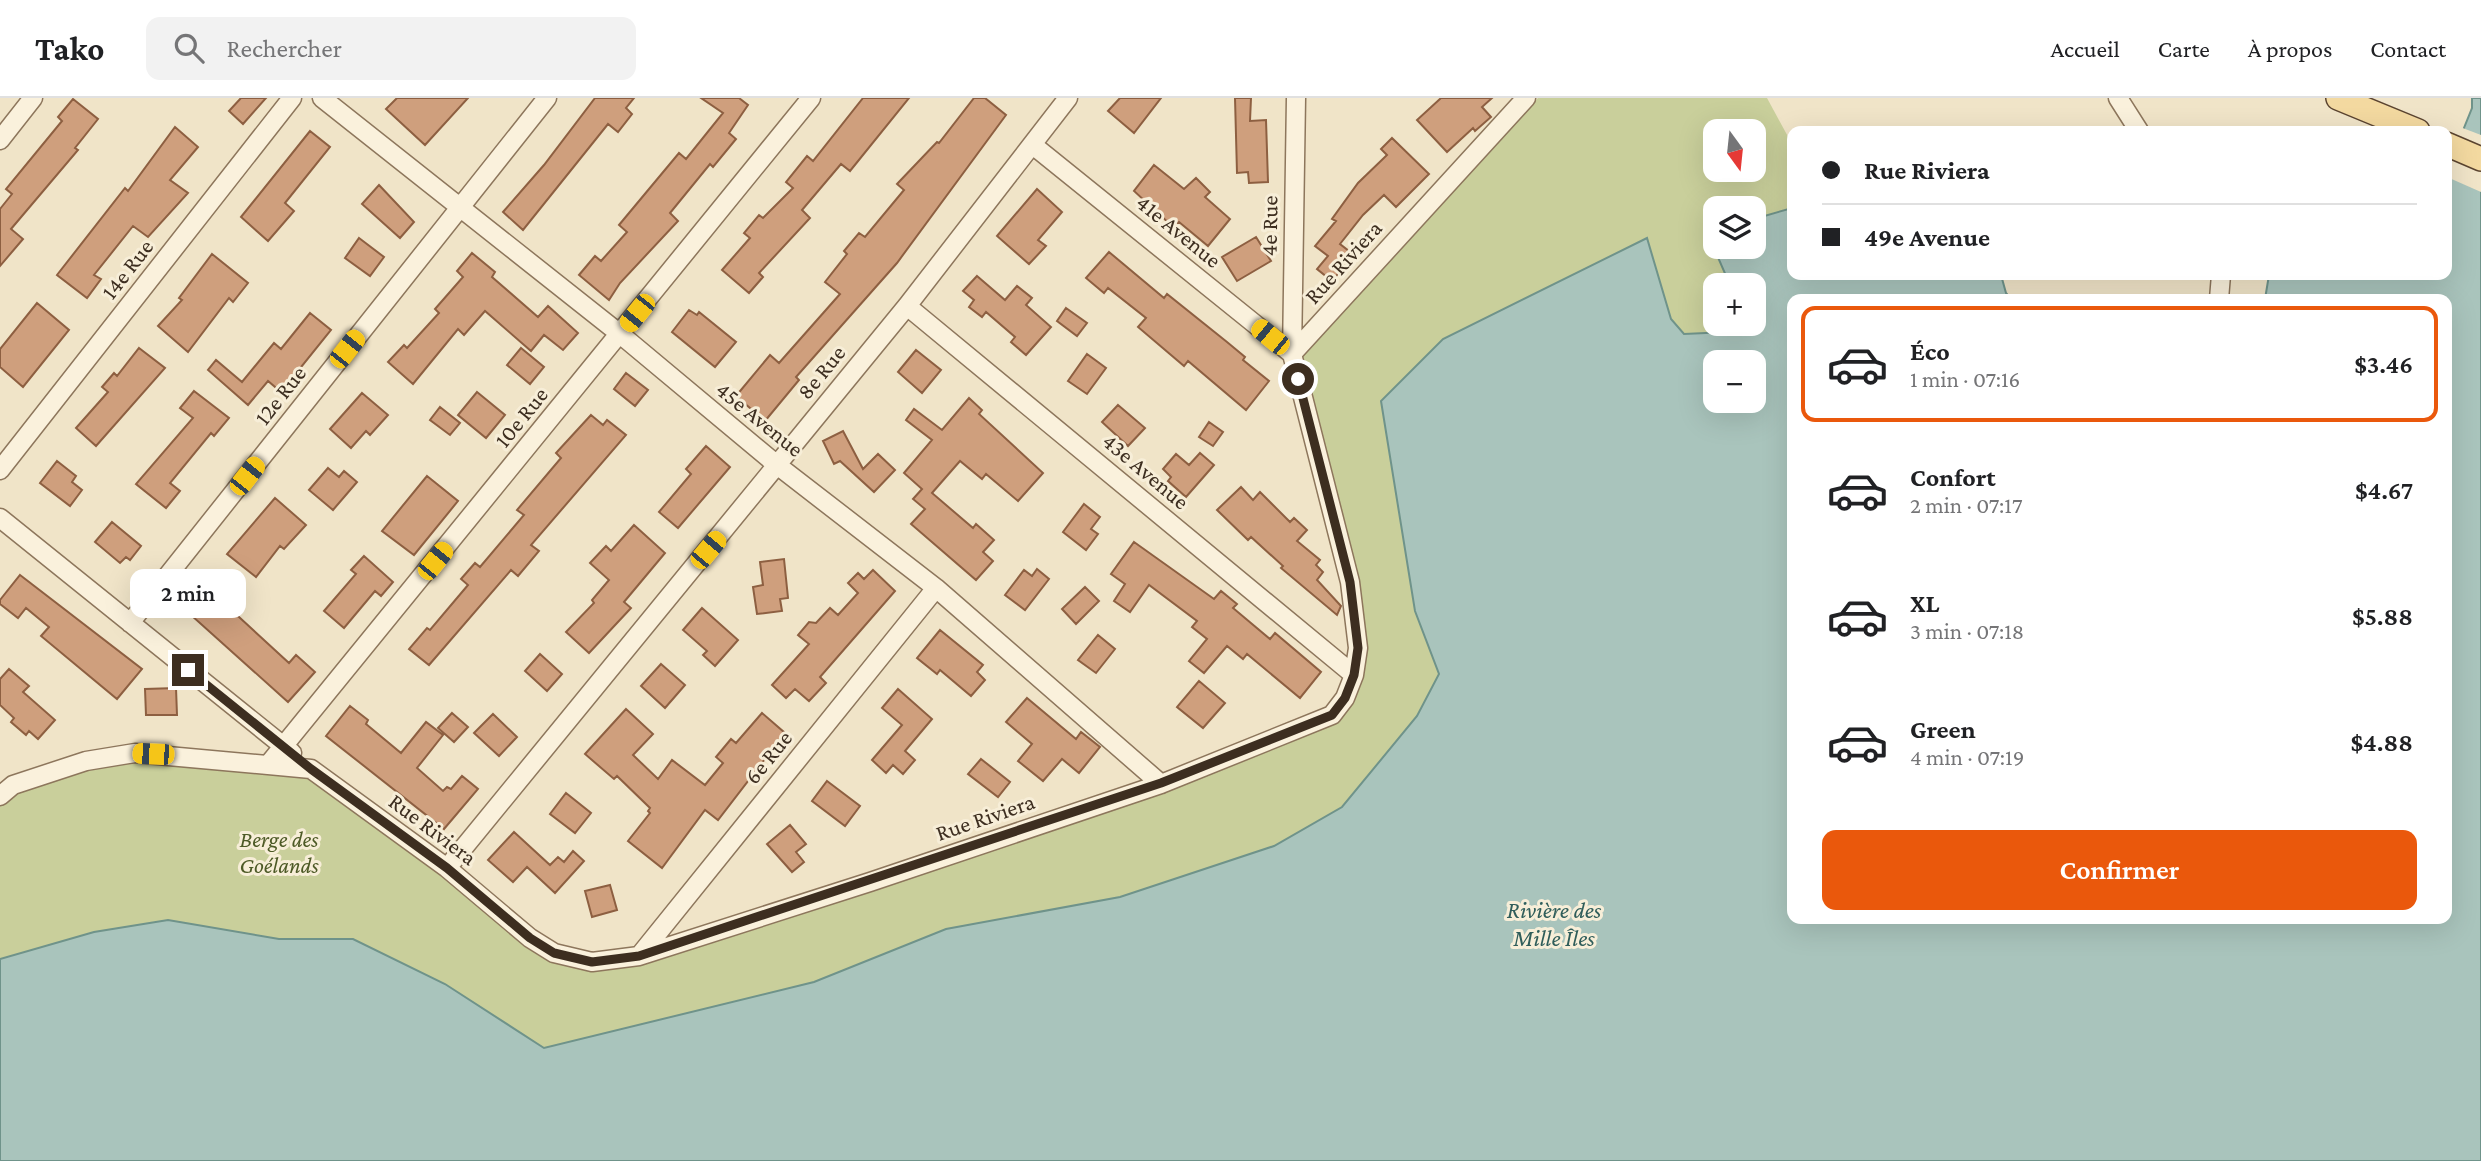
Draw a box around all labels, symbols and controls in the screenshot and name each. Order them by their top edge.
search box [146,17,636,80]
icon: search [170,29,208,67]
text: Tako [35,30,104,67]
text: Rechercher [226,34,342,63]
text: Accueil [2050,35,2120,62]
text: Carte [2158,35,2210,62]
text: À propos [2248,35,2332,62]
text: Contact [2370,35,2446,62]
north arrow [1703,119,1766,182]
map controls [1703,119,1766,413]
text: Rue Riviera [1864,156,1990,185]
street label: 41e Avenue [1131,189,1227,273]
street label: 4e Rue [1255,195,1283,257]
button: layers [1703,196,1766,259]
street label: Rue Riviera [1299,215,1387,309]
text: 49e Avenue [1864,223,1990,252]
street label: 14e Rue [96,234,158,304]
button: + [1703,273,1766,336]
car [616,290,659,336]
car [1248,316,1293,358]
car [326,326,369,372]
icon: car [1826,333,1889,396]
text: Éco [1910,337,1950,366]
street label: 8e Rue [792,340,850,404]
button: − [1703,350,1766,413]
text: $3.46 [2354,350,2413,379]
street label: 12e Rue [249,360,311,430]
route start [1282,363,1314,395]
text: 1 min · 07:16 [1910,366,2020,392]
street label: 45e Avenue [711,376,809,462]
street label: 10e Rue [489,382,553,452]
street label: 43e Avenue [1098,427,1194,515]
car [226,453,269,499]
icon: car [1826,459,1889,522]
text: Confort [1910,463,1996,492]
text: $4.67 [2355,476,2413,505]
text: 2 min · 07:17 [1910,492,2022,518]
car [687,527,730,573]
car [414,538,457,584]
callout: 2 min [130,568,246,618]
text: 2 min [161,580,215,606]
icon: car [1826,585,1889,648]
text: XL [1910,589,1939,618]
text: $5.88 [2352,602,2413,631]
text: 3 min · 07:18 [1910,618,2024,644]
route end [172,654,204,686]
icon: car [1826,711,1889,774]
text: Green [1910,715,1976,744]
street label: 6e Rue [739,725,797,789]
text: $4.88 [2351,728,2413,757]
car [132,743,175,765]
text: 4 min · 07:19 [1910,744,2024,770]
street label: Rue Riviera [384,788,482,871]
street label: Rue Riviera [932,788,1038,846]
park label: Berge des Goélands [239,826,319,878]
button: Confirmer [1822,830,2417,910]
water label: Rivière des Mille Îles [1507,896,1602,951]

